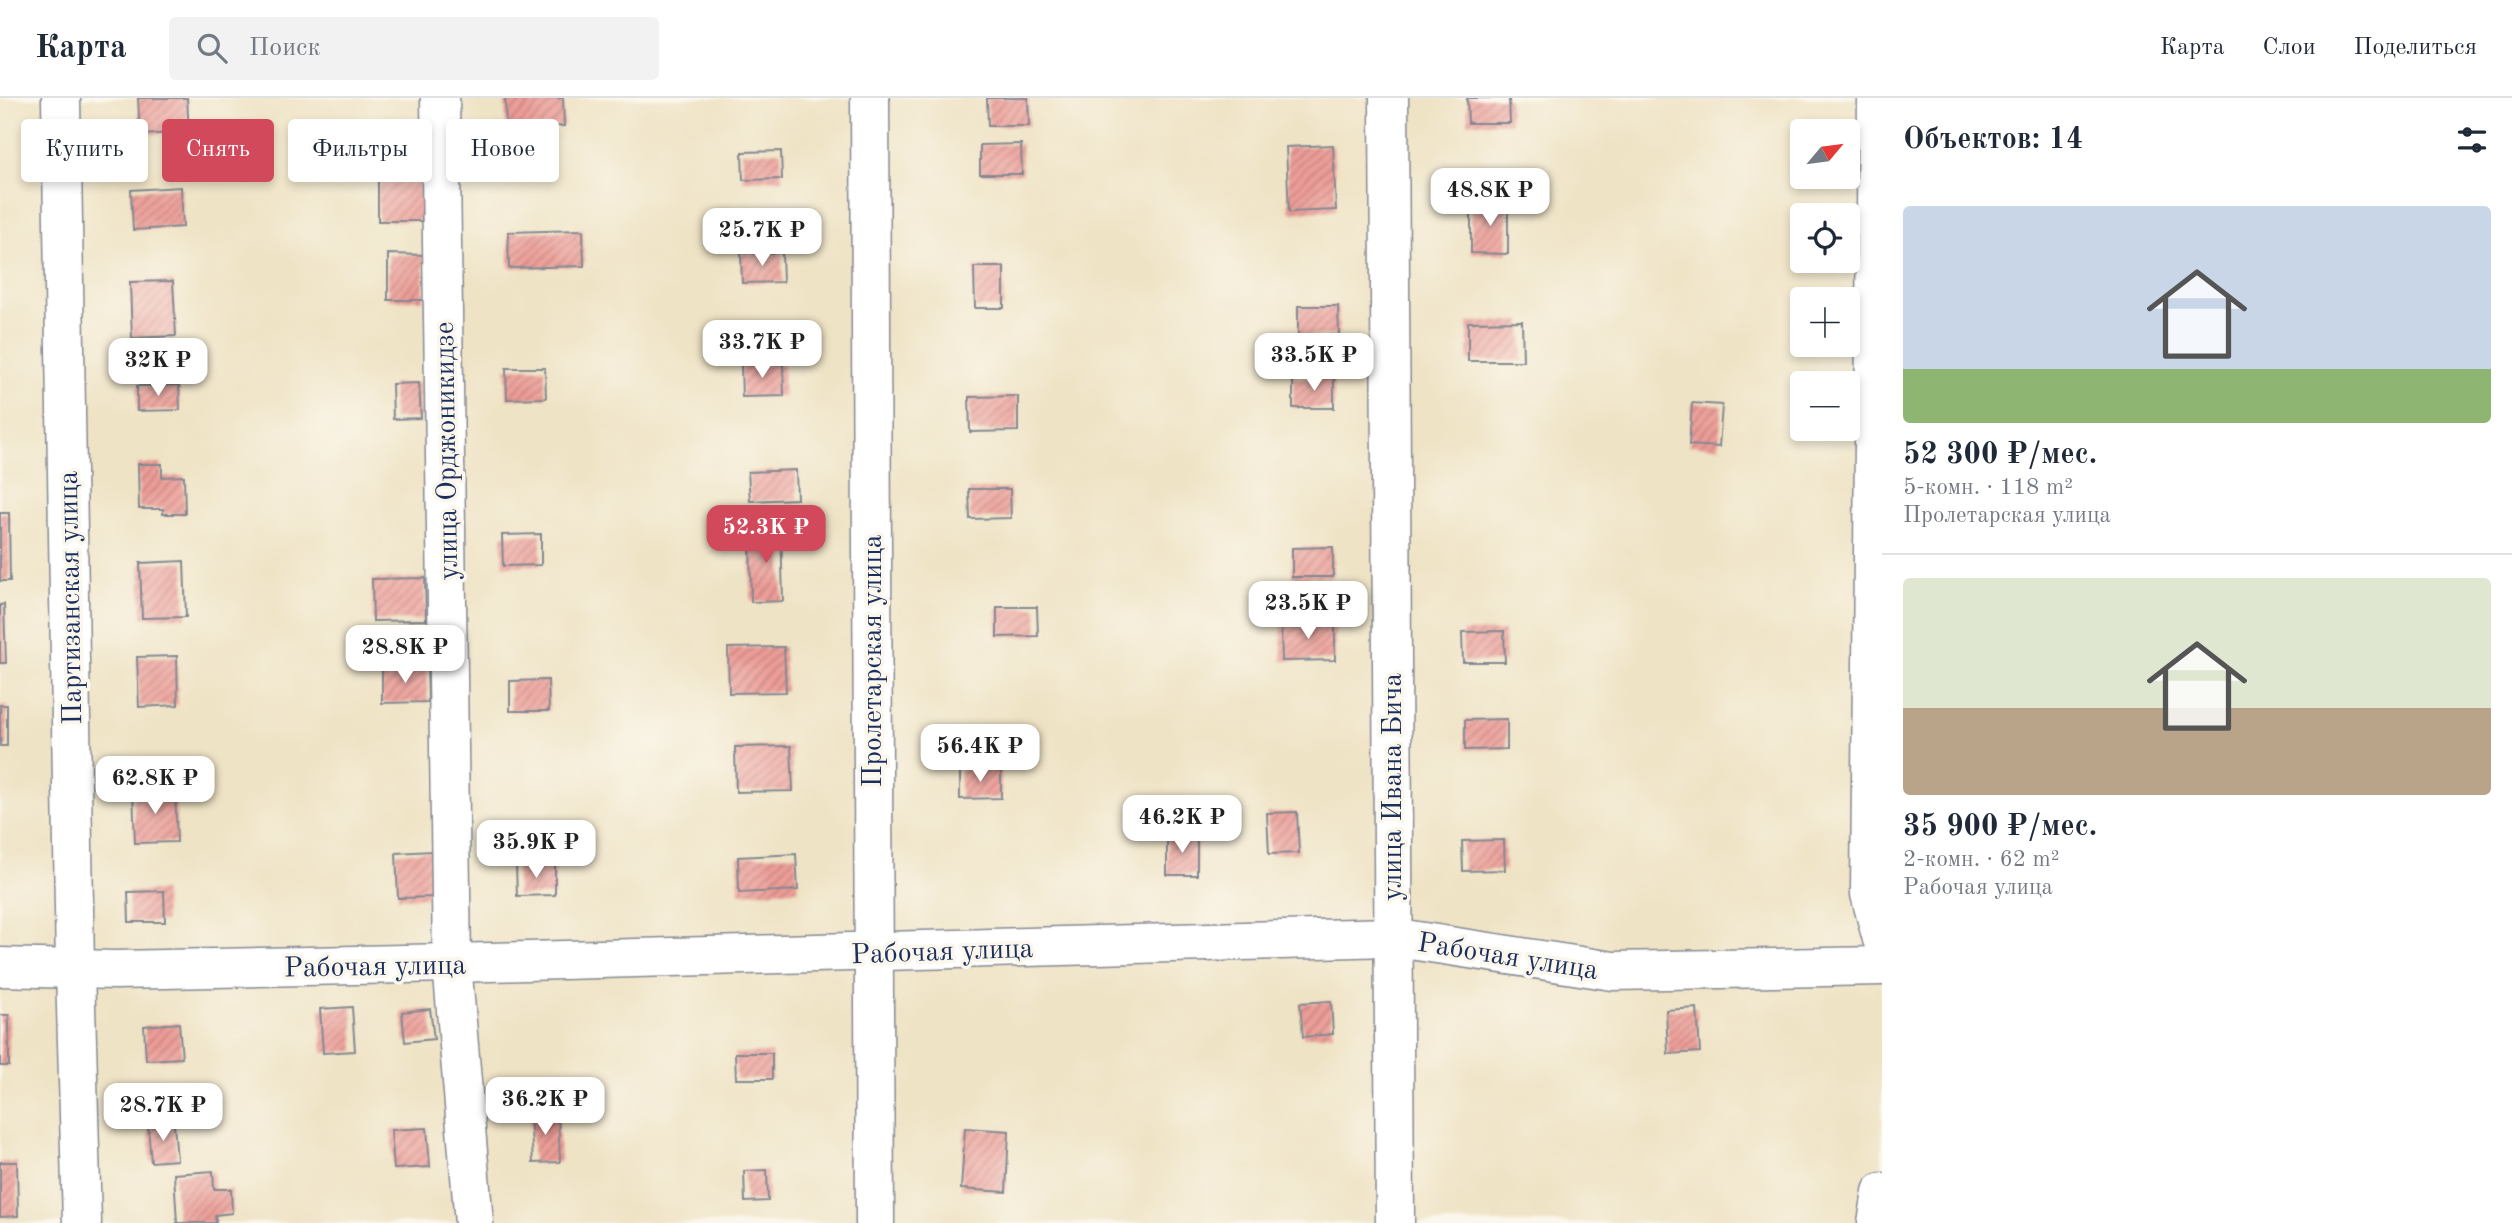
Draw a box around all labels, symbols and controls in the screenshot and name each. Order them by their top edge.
search box [169,17,659,80]
icon: search [193,29,231,67]
text: Карта [35,32,127,65]
text: Поиск [249,35,321,61]
text: Карта [2160,36,2225,60]
text: Слои [2263,36,2316,60]
text: Поделиться [2354,36,2477,60]
chip: Купить [21,119,148,182]
chip: Снять [162,119,274,182]
chip: Фильтры [288,119,432,182]
chip: Новое [446,119,559,182]
north arrow [1790,119,1860,189]
map controls [1790,119,1860,441]
icon: filters [2453,121,2491,159]
text: Объектов: 14 [1903,125,2083,155]
pin: 48.8K ₽ [1425,169,1555,228]
text: 48.8K ₽ [1447,179,1533,202]
button: locate [1790,203,1860,273]
pin: 25.7K ₽ [697,208,827,268]
text: 25.7K ₽ [719,219,805,242]
icon: home [2134,251,2260,377]
button: + [1790,287,1860,357]
pin: 33.7K ₽ [697,320,827,380]
street label: улица Орджоникидзе [432,321,464,581]
text: 33.7K ₽ [719,331,805,354]
pin: 33.5K ₽ [1249,334,1379,393]
pin: 32K ₽ [109,338,207,398]
text: 33.5K ₽ [1271,344,1357,367]
text: 32K ₽ [125,349,191,372]
button: − [1790,371,1860,441]
text: 52 300 ₽/мес. [1903,440,2097,470]
street label: Партизанская улица [56,470,88,725]
text: 5-комн. · 118 m² [1903,476,2073,499]
text: Пролетарская улица [1903,504,2111,527]
pin: 52.3K ₽ [701,505,831,565]
text: 52.3K ₽ [723,516,809,539]
street label: Пролетарская улица [860,534,888,788]
pin: 23.5K ₽ [1243,582,1373,641]
text: 23.5K ₽ [1265,592,1351,615]
icon: home [2134,623,2260,749]
pin: 28.8K ₽ [340,626,470,685]
text: 28.8K ₽ [362,636,448,659]
street label: улица Ивана Бича [1380,673,1408,901]
pin: 56.4K ₽ [915,724,1045,784]
text: 56.4K ₽ [937,735,1023,758]
pin: 62.8K ₽ [90,756,220,816]
text: 62.8K ₽ [112,767,198,790]
pin: 46.2K ₽ [1117,796,1247,855]
text: 46.2K ₽ [1139,806,1225,829]
text: 35 900 ₽/мес. [1903,812,2097,842]
pin: 35.9K ₽ [471,820,601,880]
text: 35.9K ₽ [493,831,579,854]
text: 2-комн. · 62 m² [1903,848,2060,871]
text: Рабочая улица [1903,876,2053,899]
street label: Рабочая улица [1415,930,1600,986]
street label: Рабочая улица [850,936,1034,970]
street label: Рабочая улица [284,952,467,984]
pin: 36.2K ₽ [480,1077,610,1137]
pin: 28.7K ₽ [98,1084,228,1143]
text: 36.2K ₽ [502,1088,588,1111]
text: 28.7K ₽ [120,1094,206,1117]

